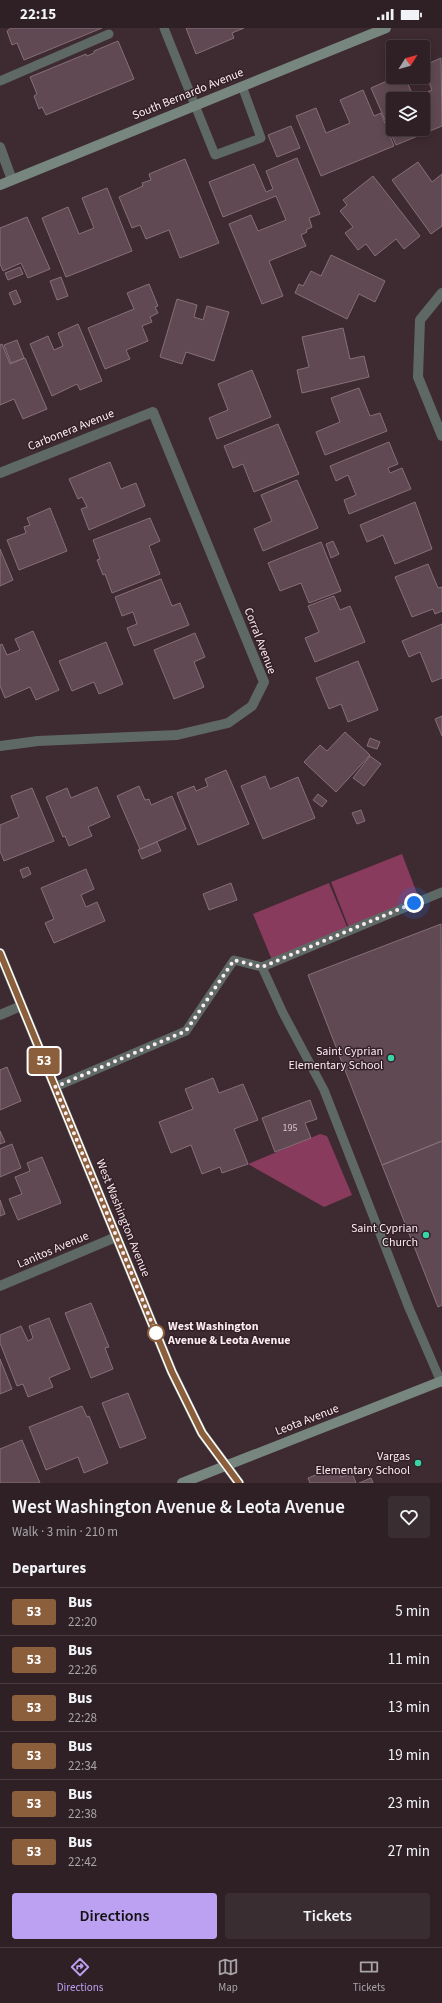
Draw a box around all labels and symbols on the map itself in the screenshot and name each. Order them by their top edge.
north arrow [386,40,430,84]
street label: South Bernardo Avenue [130,64,246,124]
street label: Carbonera Avenue [25,405,117,455]
street label: Corral Avenue [240,605,280,677]
your location [404,893,424,913]
place label: Saint Cyprian Elementary School [288,1043,383,1074]
line badge: 53 [26,1048,62,1074]
marker: Saint Cyprian Elementary School [386,1053,396,1063]
house number: 195 [283,1121,297,1135]
street label: West Washington Avenue [92,1157,154,1279]
place label: Saint Cyprian Church [351,1220,418,1251]
street label: Lanitos Avenue [15,1227,91,1273]
marker: Saint Cyprian Church [421,1230,431,1240]
place label: West Washington Avenue & Leota Avenue [167,1318,290,1349]
marker: West Washington Avenue & Leota Avenue [147,1324,165,1342]
street label: Leota Avenue [273,1400,341,1440]
place label: Vargas Elementary School [315,1448,410,1479]
marker: Vargas Elementary School [413,1458,423,1468]

